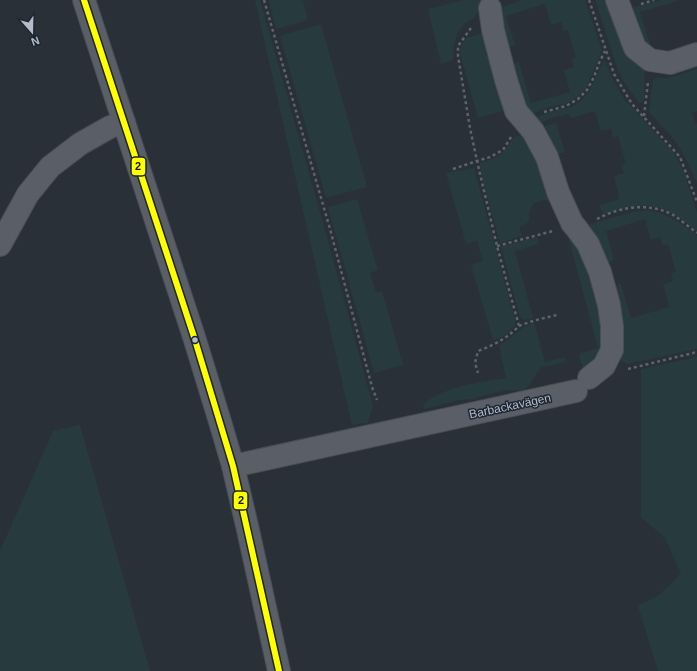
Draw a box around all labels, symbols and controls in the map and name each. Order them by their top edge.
north arrow [12,12,52,52]
text: N [30,34,41,48]
line badge: 2 [131,157,146,176]
text: 2 [135,160,141,172]
unlabelled marker [190,335,200,345]
street label: Barbackavägen [468,390,552,422]
line badge: 2 [233,491,248,510]
text: 2 [238,494,244,506]

